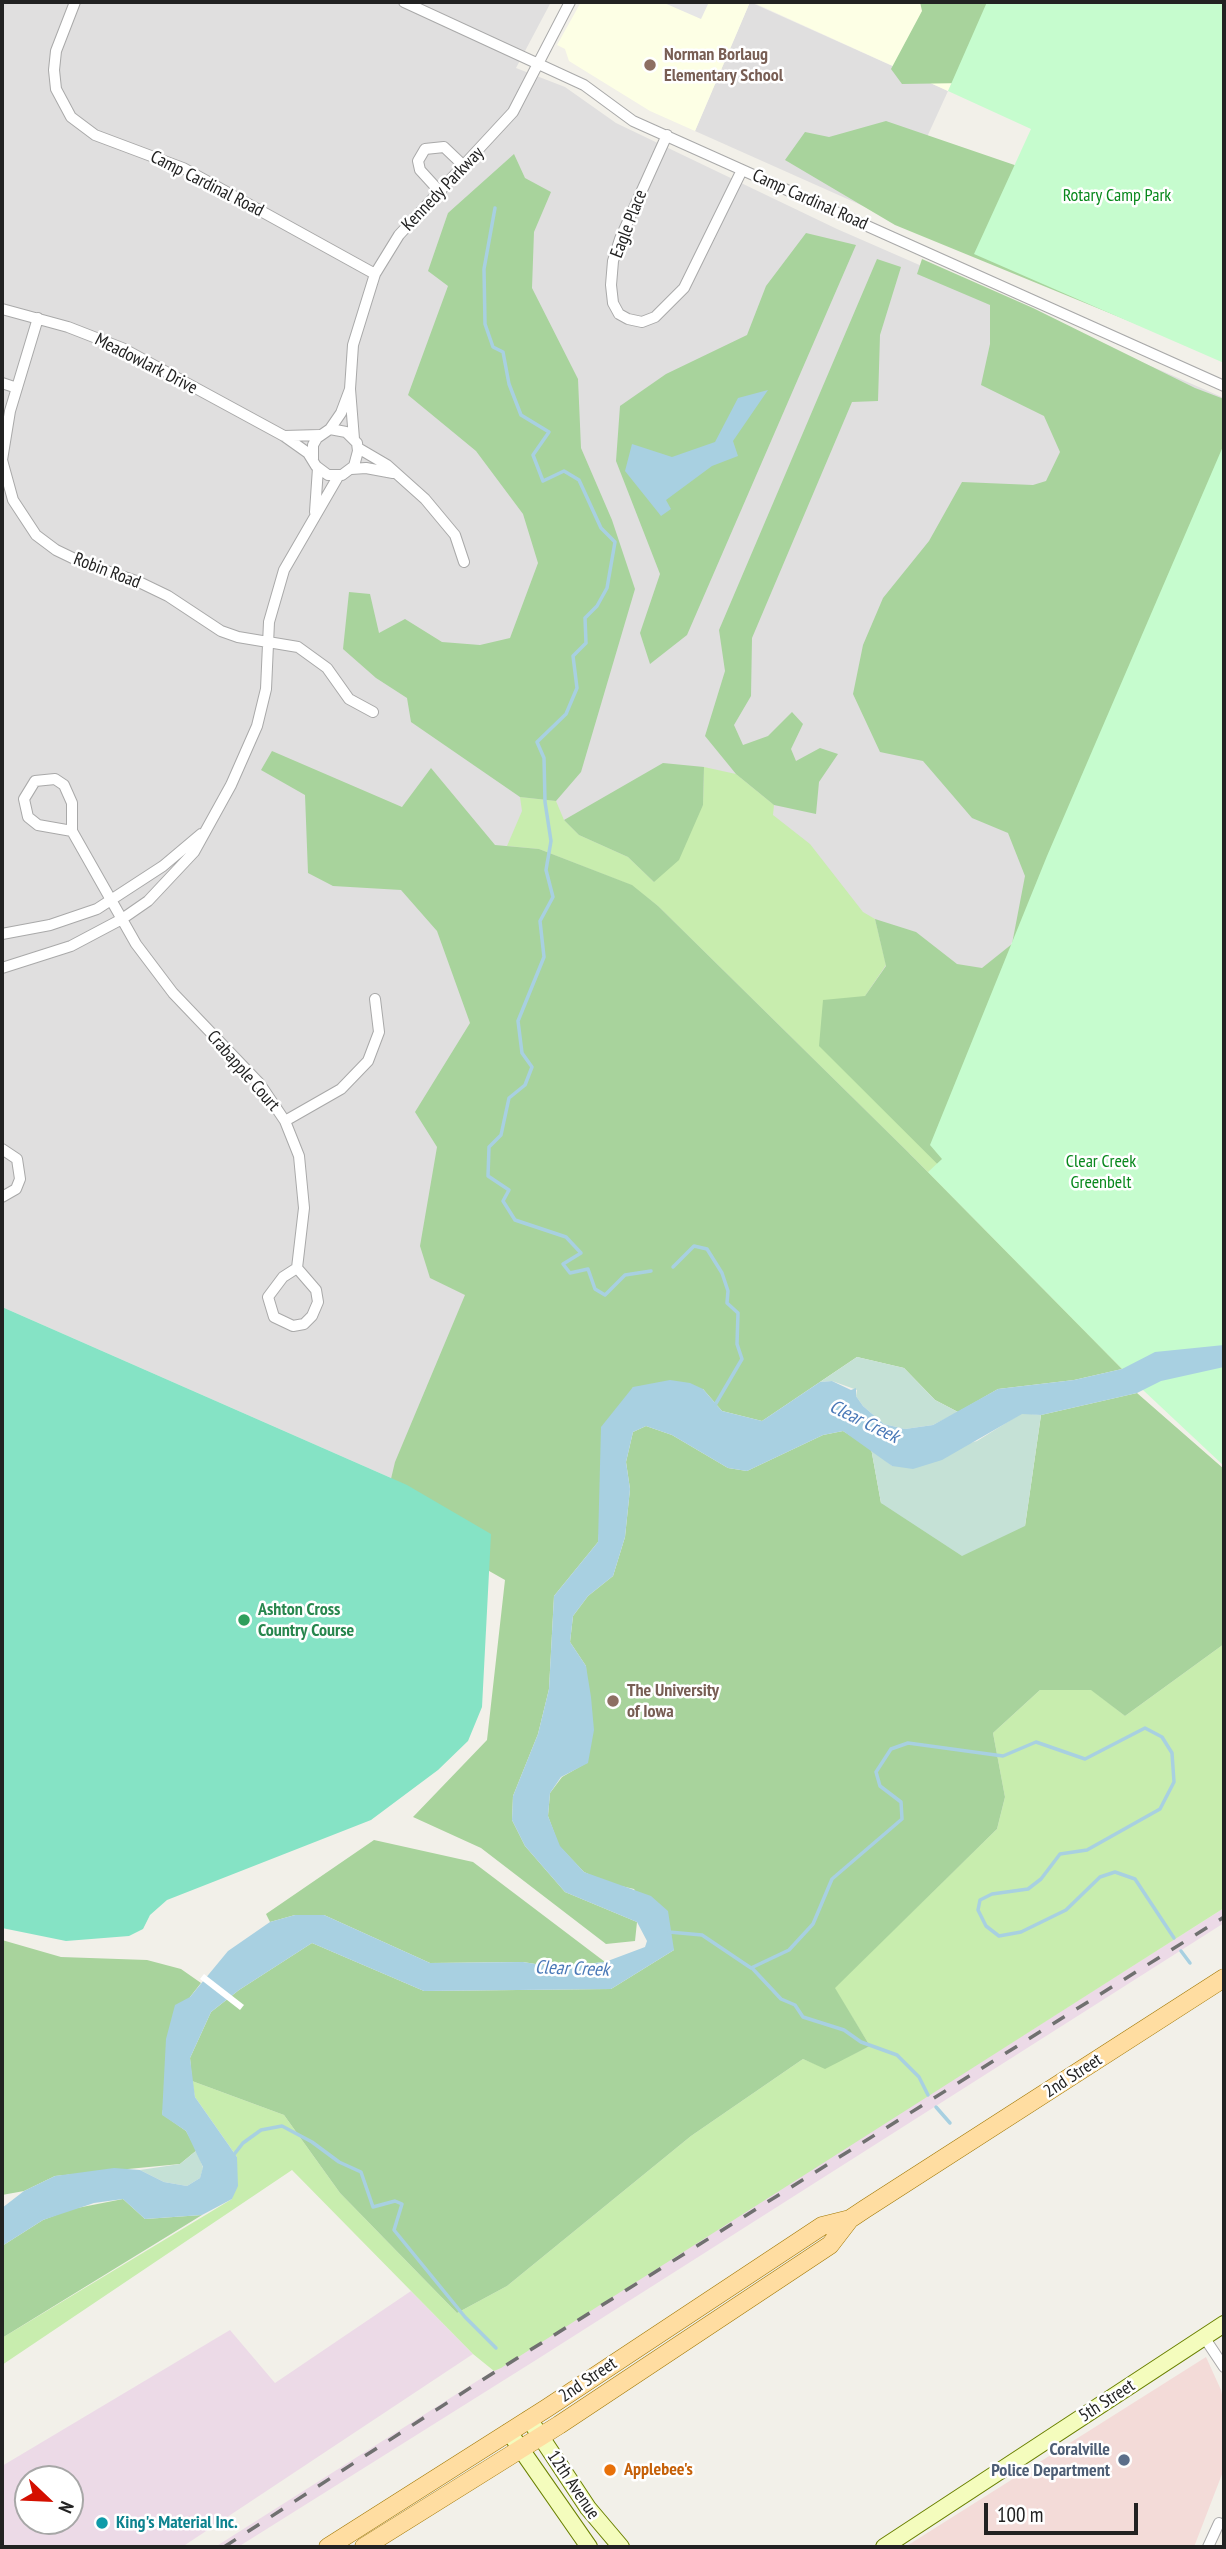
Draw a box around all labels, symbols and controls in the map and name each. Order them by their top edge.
place label: Norman Borlaug Elementary School [664,44,783,86]
marker: Norman Borlaug Elementary School [642,57,658,73]
street label: Kennedy Parkway [398,142,488,236]
street label: Camp Cardinal Road [147,146,267,222]
street label: Camp Cardinal Road [749,165,871,235]
park label: Rotary Camp Park [1063,185,1171,207]
street label: Eagle Place [606,187,652,261]
street label: Meadowlark Drive [91,329,201,399]
street label: Robin Road [71,548,143,594]
street label: Crabapple Court [202,1026,284,1116]
park label: Clear Creek Greenbelt [1066,1151,1136,1194]
water label: Clear Creek [826,1395,902,1449]
place label: Ashton Cross Country Course [258,1599,354,1642]
marker: Ashton Cross Country Course [236,1612,252,1628]
place label: The University of Iowa [627,1680,719,1722]
marker: The University of Iowa [605,1693,621,1709]
water label: Clear Creek [534,1956,610,1982]
street label: 2nd Street [1040,2049,1106,2103]
street label: 2nd Street [555,2353,621,2407]
street label: 5th Street [1075,2375,1139,2427]
place label: Coralville Police Department [991,2439,1110,2482]
street label: 12th Avenue [542,2446,604,2524]
marker: Coralville Police Department [1116,2452,1132,2468]
place label: Applebee's [624,2459,693,2481]
marker: Applebee's [602,2462,618,2478]
north arrow [14,2465,84,2535]
scale bar [988,2490,1142,2534]
text: N [53,2498,80,2517]
text: 100 m [997,2501,1043,2528]
place label: King's Material Inc. [116,2512,238,2534]
marker: King's Material Inc. [94,2515,110,2531]

